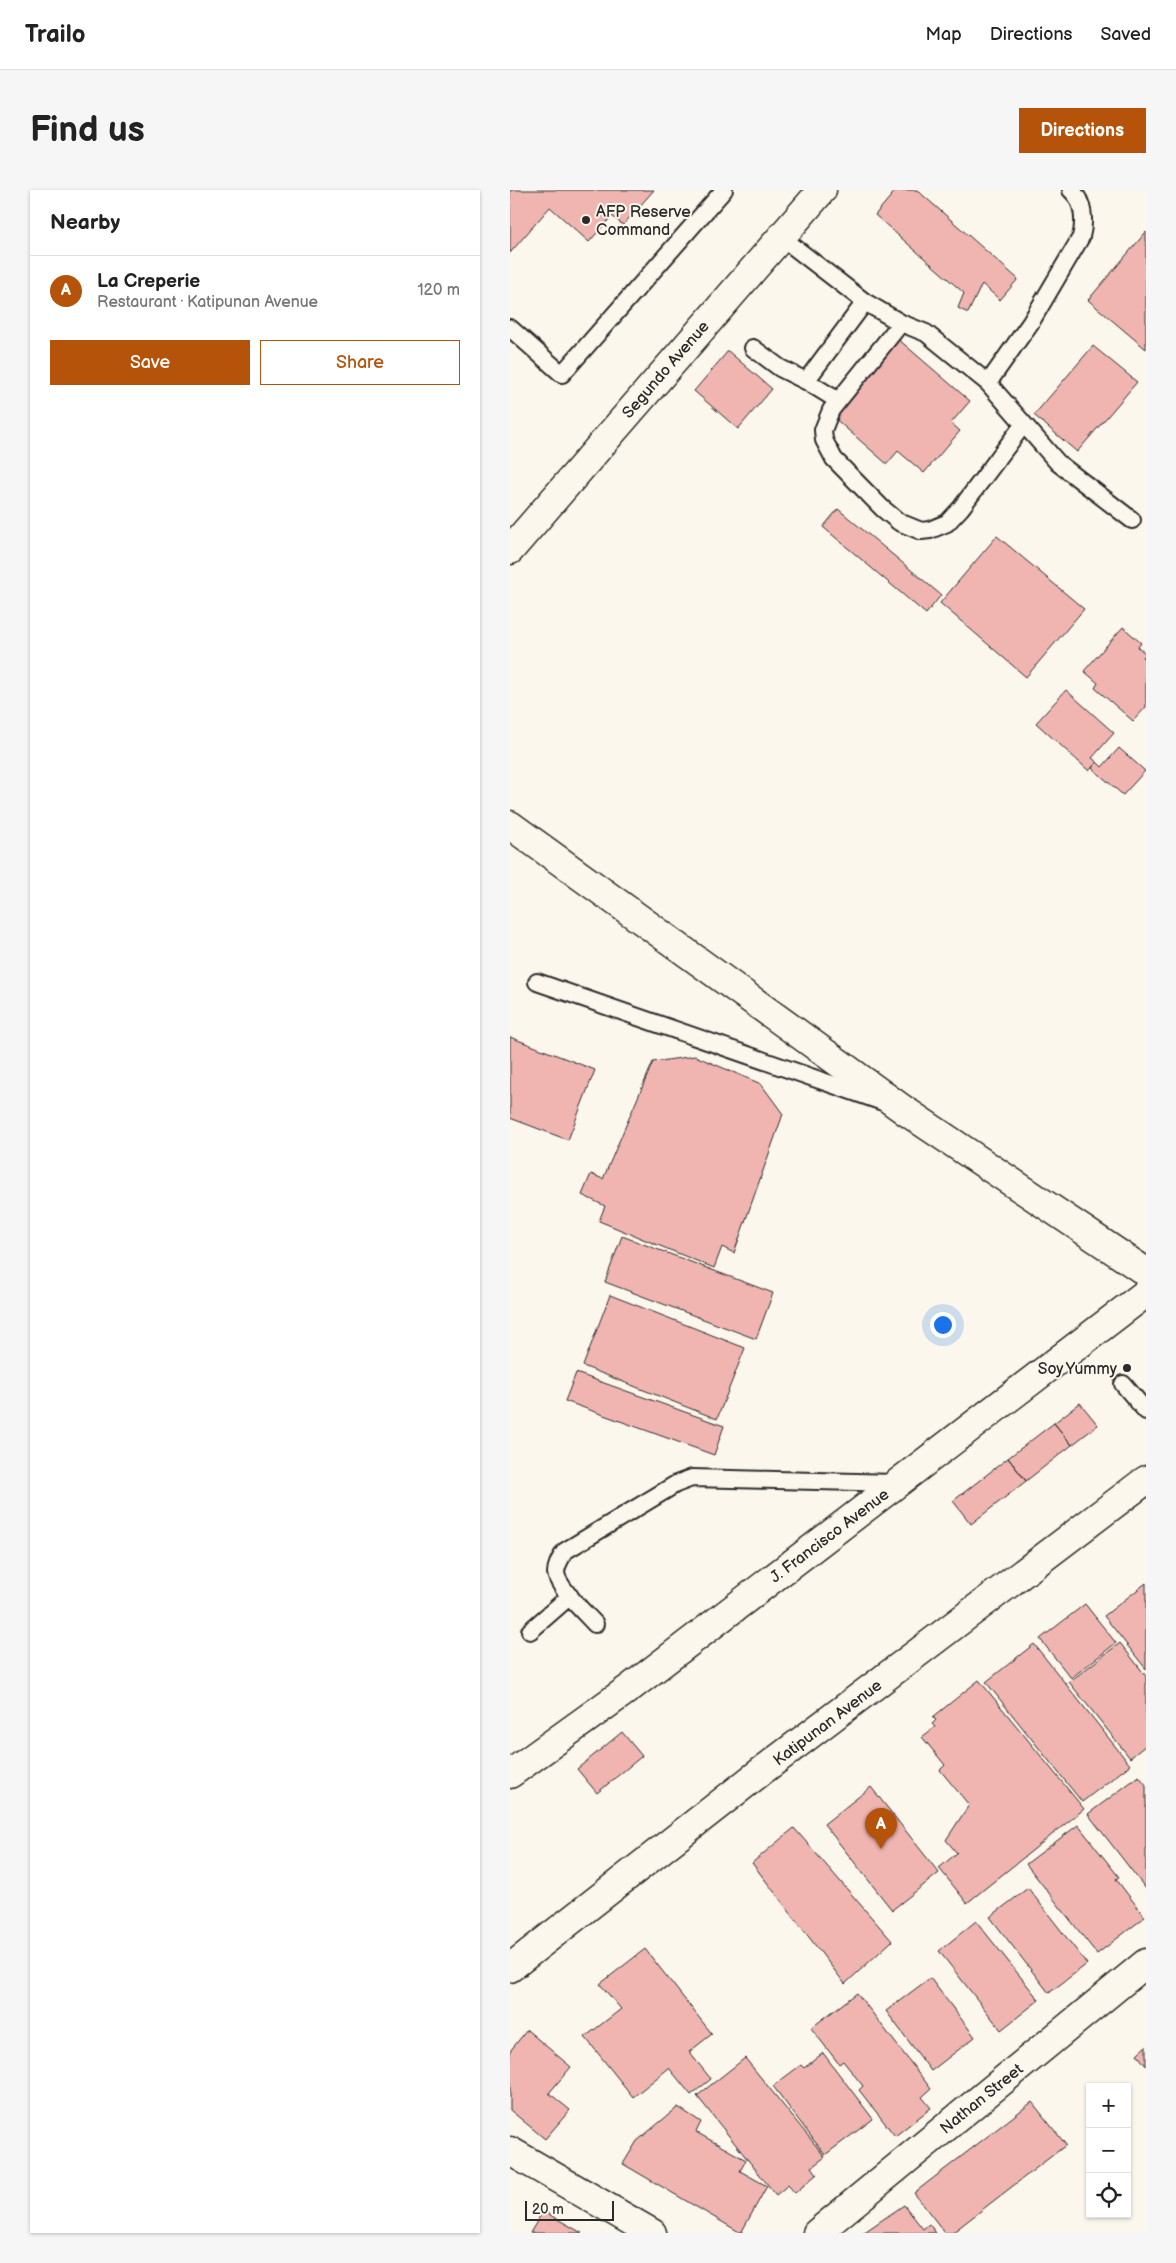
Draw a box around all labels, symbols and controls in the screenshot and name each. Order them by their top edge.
text: Trailo [25,20,85,49]
text: Map [926,24,962,45]
text: Directions [990,24,1072,45]
text: Saved [1100,24,1151,45]
button: Directions [1019,108,1146,153]
text: Find us [30,109,145,152]
place label: AFP Reserve Command [596,203,691,240]
text: Nearby [50,210,120,235]
marker: AFP Reserve Command [580,214,592,226]
text: La Creperie [97,270,200,293]
text: A [61,281,71,300]
text: 120 m [417,281,460,300]
text: Restaurant · Katipunan Avenue [97,293,318,312]
street label: Segundo Avenue [619,317,714,422]
button: Save [50,340,250,385]
button: Share [260,340,460,385]
your location [930,1312,956,1338]
place label: Soy Yummy [1038,1360,1118,1379]
marker: Soy Yummy [1121,1362,1133,1374]
street label: J. Francisco Avenue [767,1485,894,1587]
street label: Katipunan Avenue [770,1676,886,1770]
pin: A [865,1808,897,1849]
street label: Nathan Street [937,2060,1027,2138]
map controls [1086,2083,1131,2218]
button: + [1086,2083,1131,2128]
button: − [1086,2128,1131,2173]
button: locate [1086,2173,1131,2218]
scale bar [525,2198,614,2221]
text: 20 m [532,2201,564,2218]

